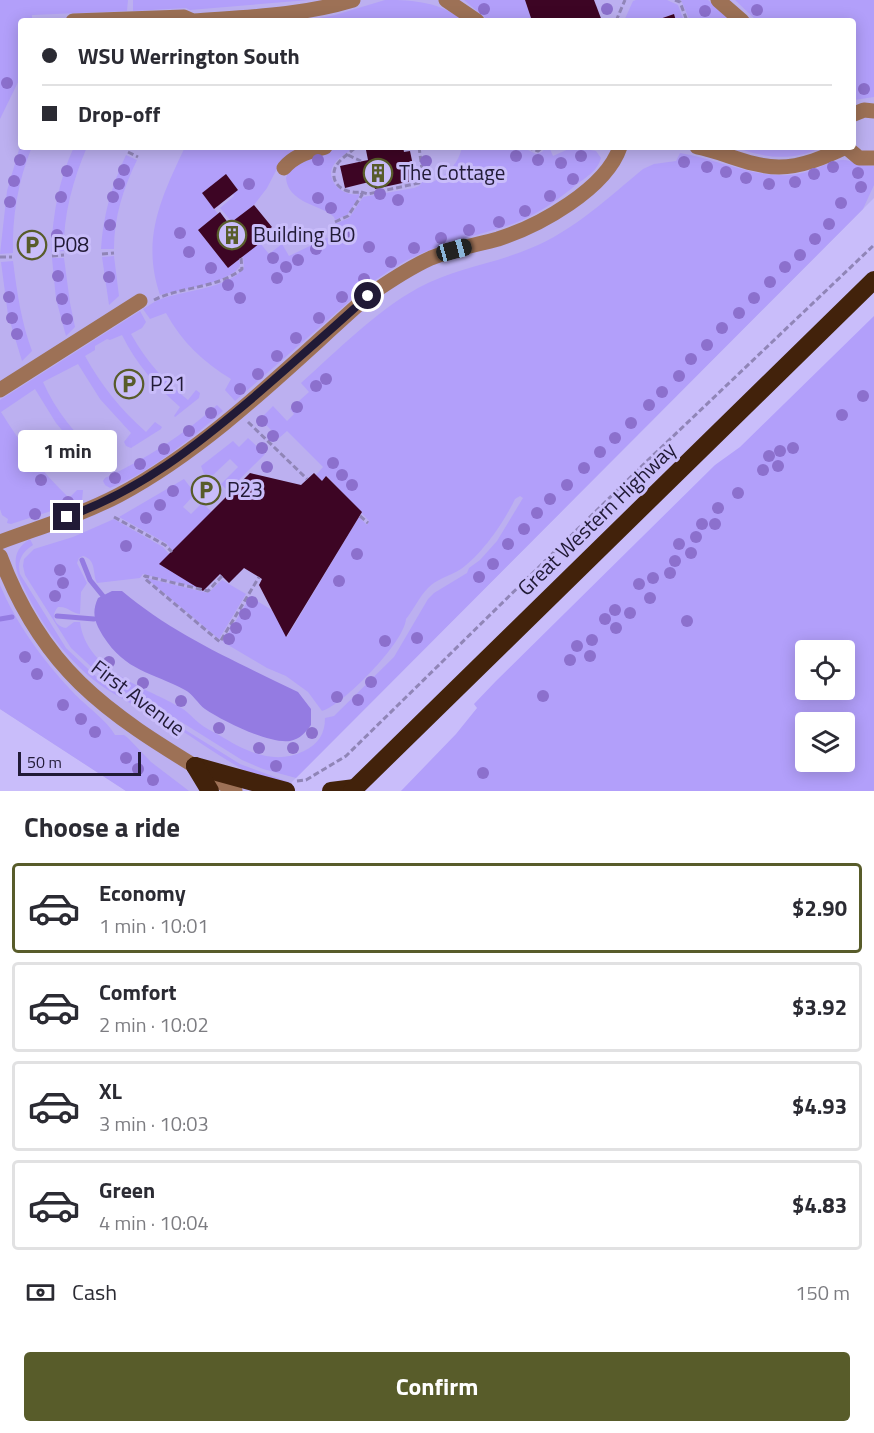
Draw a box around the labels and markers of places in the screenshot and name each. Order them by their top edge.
place label: The Cottage [399,156,505,188]
building icon: The Cottage [362,157,394,189]
place label: Building BO [253,218,356,250]
building icon: Building BO [216,219,248,251]
place label: P08 [53,228,89,260]
parking icon: P08 [16,229,48,261]
place label: P21 [150,367,186,399]
parking icon: P21 [113,368,145,400]
place label: P23 [227,473,263,505]
parking icon: P23 [190,474,222,506]

